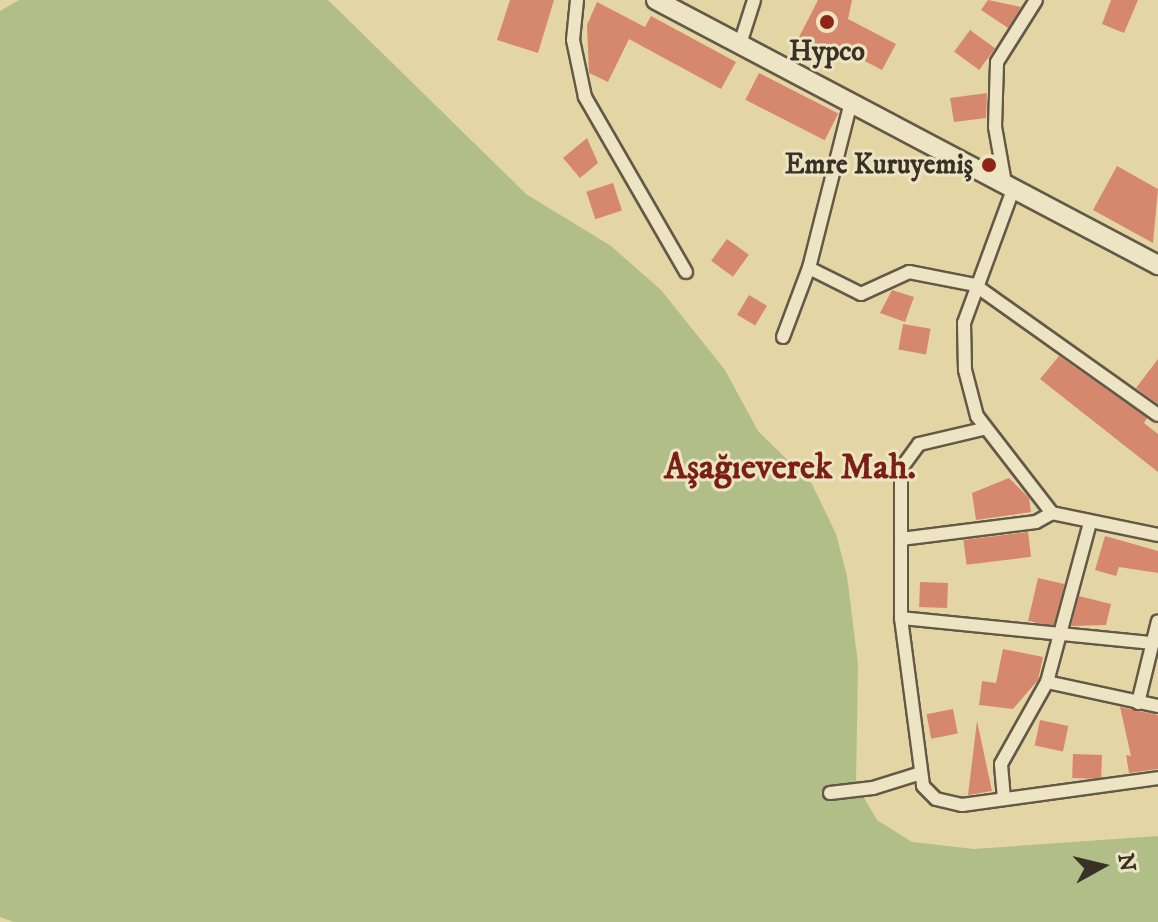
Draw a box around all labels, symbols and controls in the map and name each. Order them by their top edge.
marker: Hypco [818,13,836,31]
place label: Hypco [789,35,865,69]
place label: Emre Kuruyemiş [785,148,973,182]
marker: Emre Kuruyemiş [980,156,998,174]
district label: Aşağıeverek Mah. [664,446,916,490]
north arrow [1062,826,1142,906]
text: N [1112,852,1141,873]

